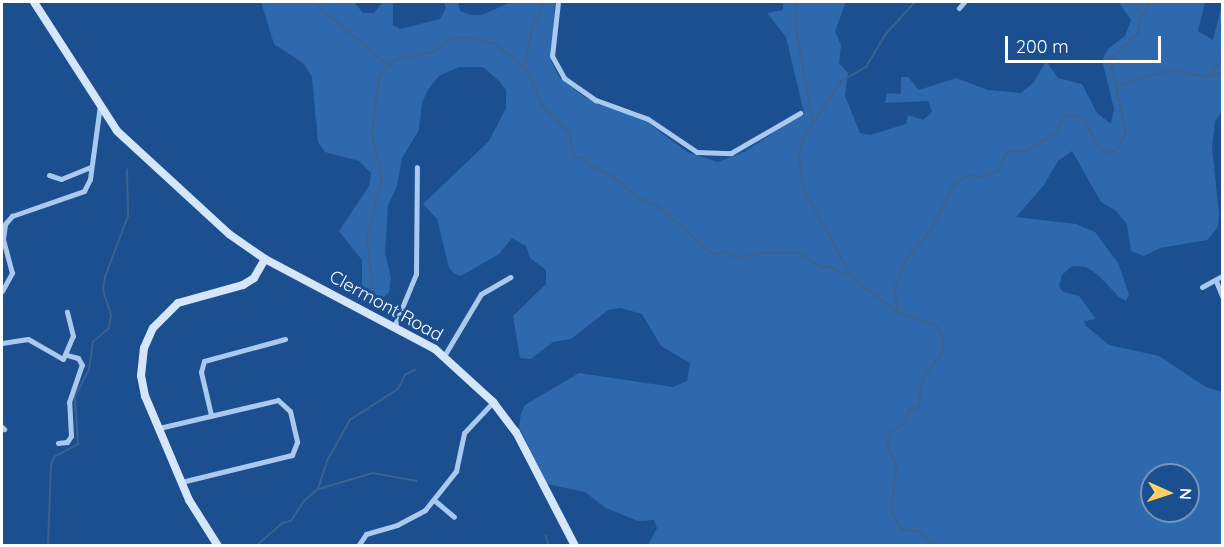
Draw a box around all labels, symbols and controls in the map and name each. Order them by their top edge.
scale bar [1008,24,1164,62]
text: 200 m [1016,35,1069,58]
street label: Clermont Road [326,266,446,346]
north arrow [1140,463,1200,523]
text: N [1176,487,1196,500]

